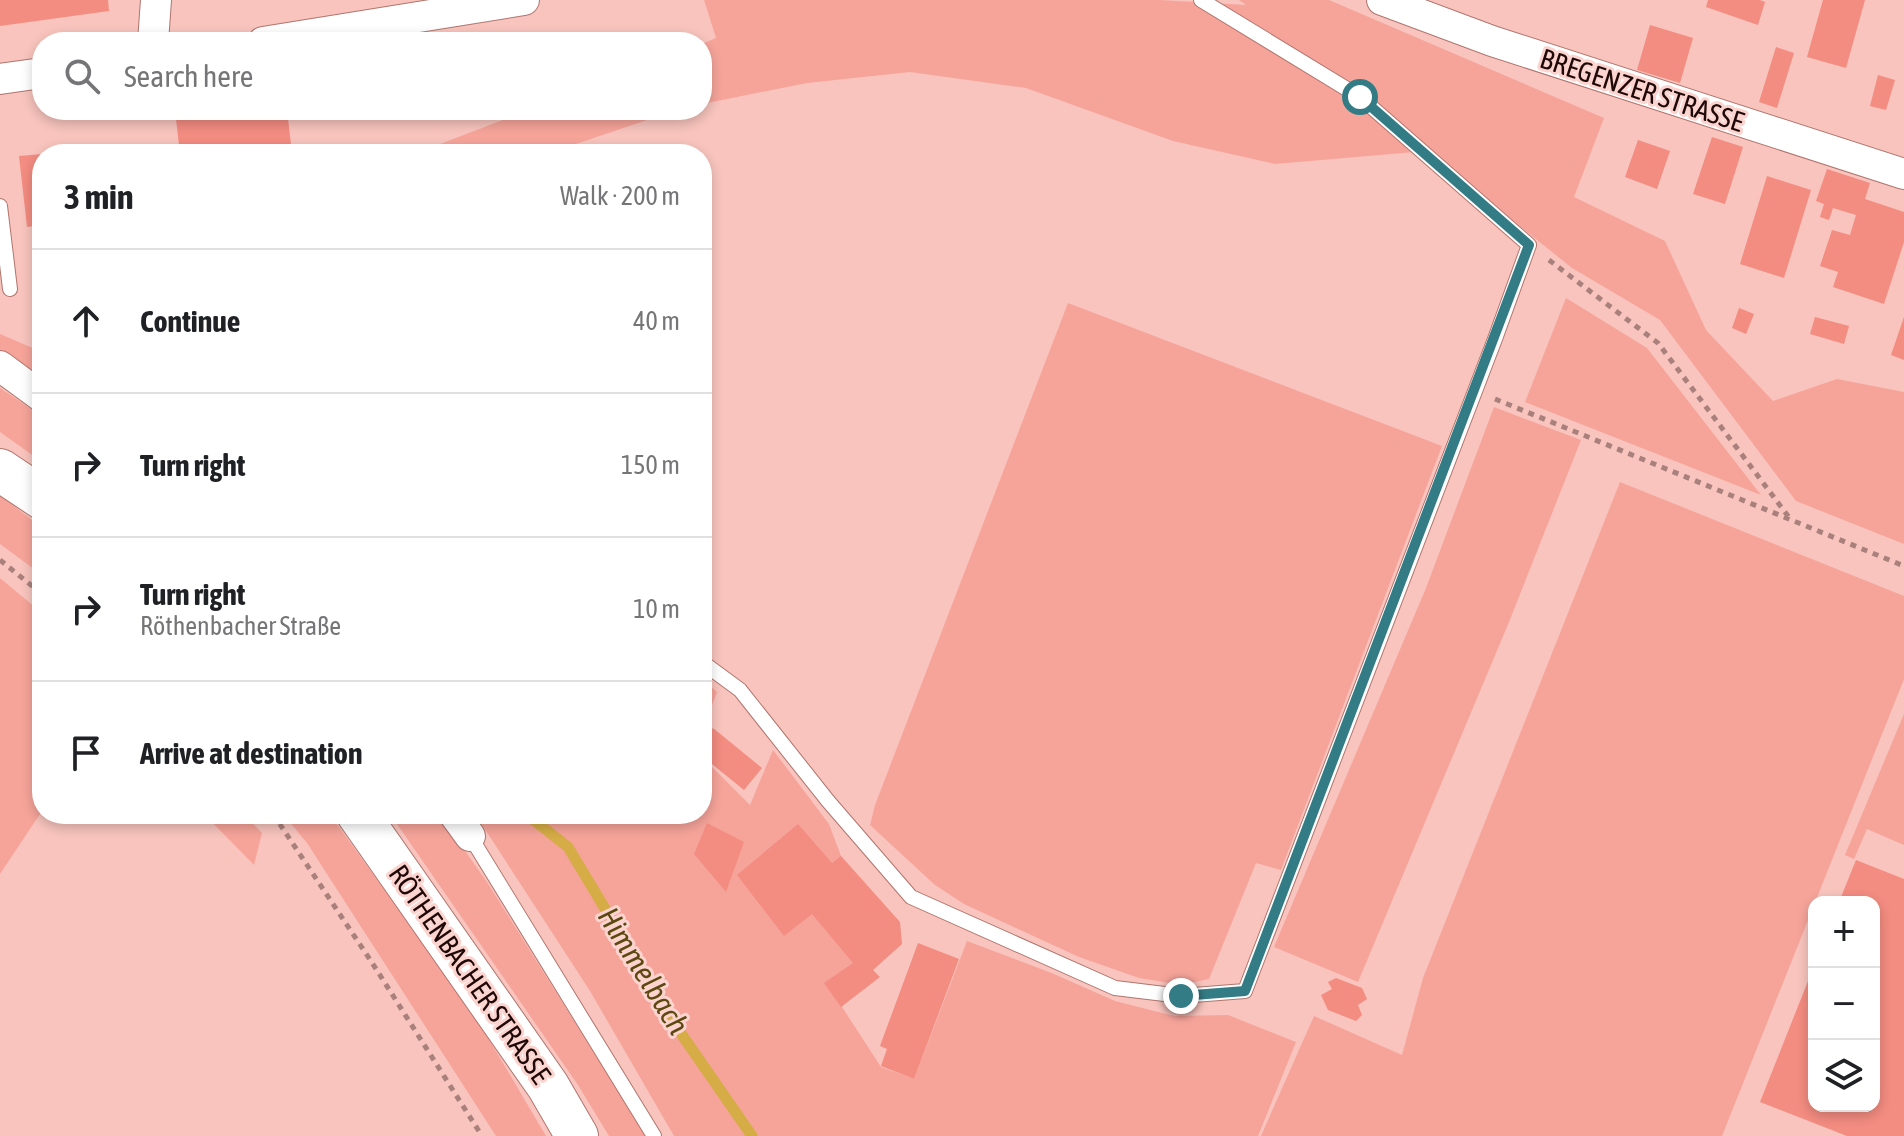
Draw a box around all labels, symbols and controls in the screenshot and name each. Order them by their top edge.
search box [32,32,712,120]
street label: BREGENZER STRASSE [1536,42,1748,138]
icon: search [60,54,104,98]
text: Search here [124,59,253,93]
route start [1342,79,1378,115]
text: 3 min [64,177,133,216]
text: Walk · 200 m [560,181,680,211]
icon: ahead [64,299,108,343]
text: Continue [140,304,240,338]
text: 40 m [633,306,680,336]
icon: right [64,443,108,487]
text: Turn right [140,448,246,482]
text: 150 m [621,450,680,480]
text: Turn right [140,577,246,611]
icon: right [64,587,108,631]
text: 10 m [633,594,680,624]
text: Röthenbacher Straße [140,611,341,641]
icon: arrive [64,731,108,775]
text: Arrive at destination [140,736,362,770]
street label: RÖTHENBACHER STRASSE [383,859,558,1089]
map controls [1808,896,1880,1112]
button: + [1808,896,1880,968]
water label: Himmelbach [592,901,696,1040]
button: − [1808,968,1880,1040]
route end [1163,978,1199,1014]
button: layers [1808,1040,1880,1112]

